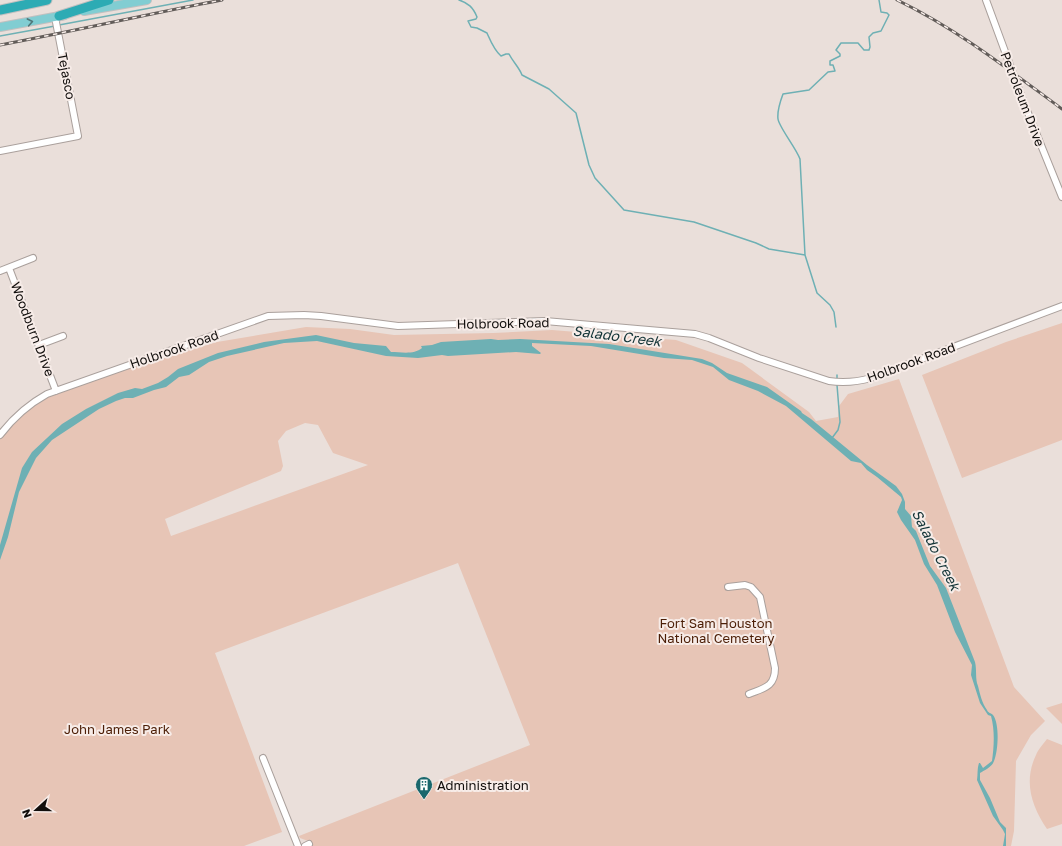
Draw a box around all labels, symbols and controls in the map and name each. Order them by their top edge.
one-way arrow [26,18,33,26]
street label: Petroleum Drive [998,49,1048,149]
street label: Tejasco [55,51,79,101]
street label: Woodburn Drive [8,279,58,379]
street label: Holbrook Road [456,314,550,332]
water label: Salado Creek [572,322,664,350]
street label: Holbrook Road [128,326,220,372]
street label: Holbrook Road [865,339,957,385]
water label: Salado Creek [909,506,965,595]
park label: Fort Sam Houston National Cemetery [657,615,775,646]
park label: John James Park [64,721,171,737]
building icon: Administration [414,775,434,800]
place label: Administration [437,777,529,793]
north arrow [16,790,56,830]
text: N [19,808,34,820]

